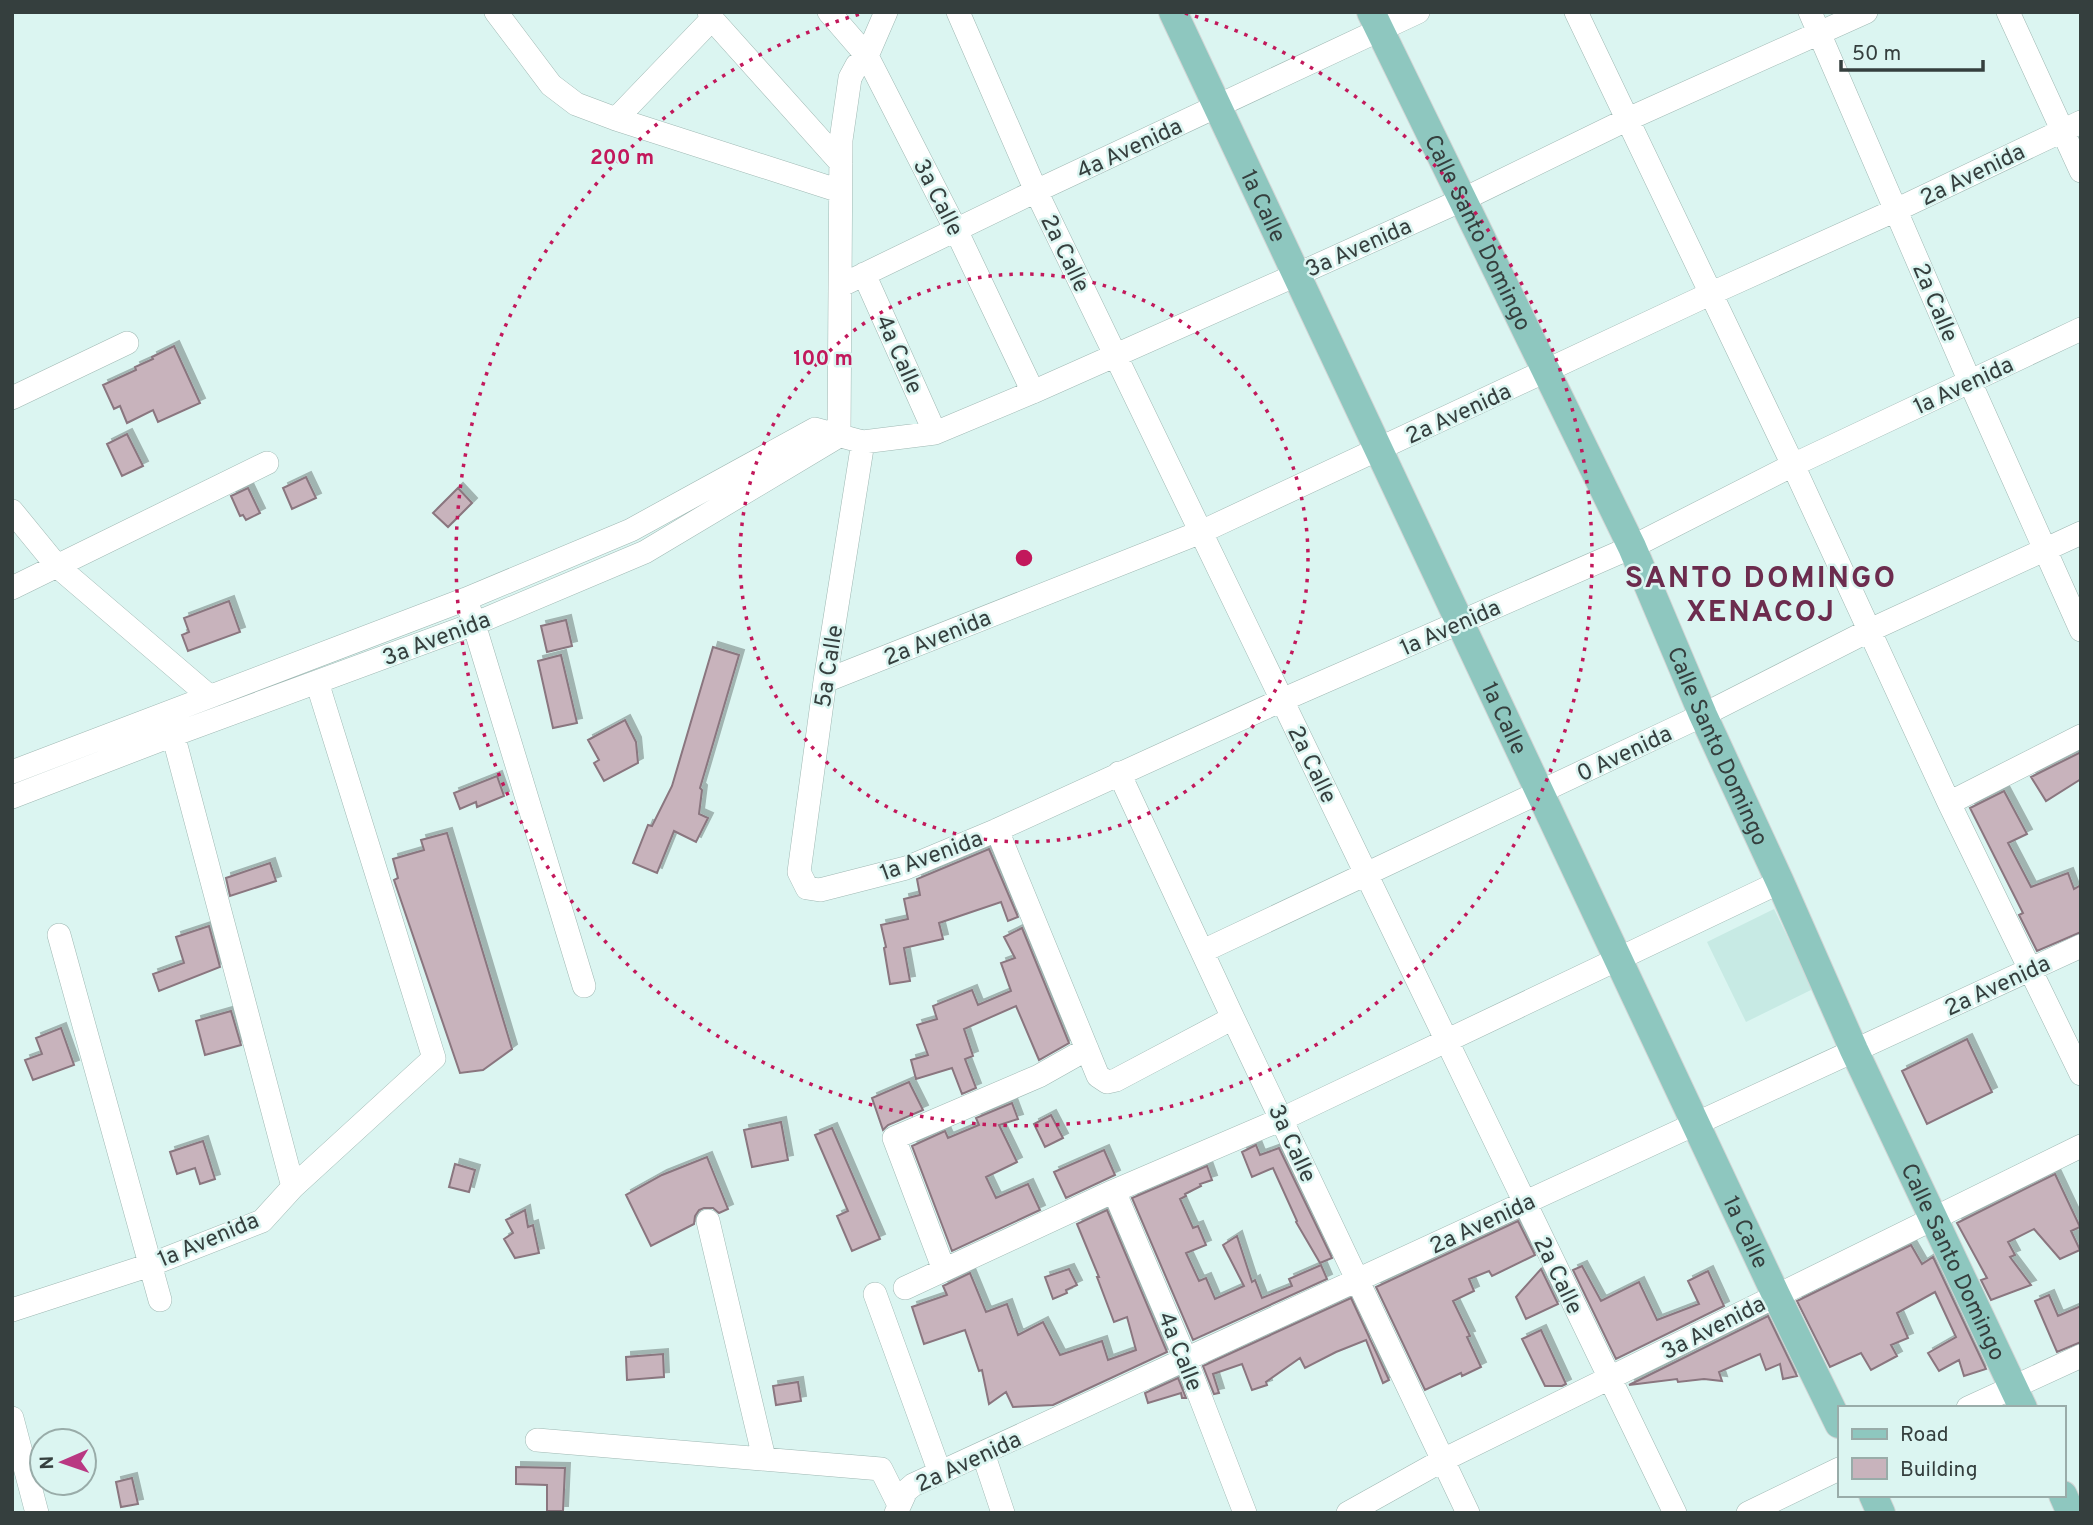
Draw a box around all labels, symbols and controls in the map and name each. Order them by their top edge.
scale bar [1841,28,1983,72]
text: 50 m [1852,41,1901,68]
street label: 4a Avenida [1073,113,1188,187]
street label: Calle Santo Domingo [1416,130,1536,336]
street label: 2a Avenida [1916,138,2030,214]
text: 200 m [590,145,654,172]
street label: 3a Calle [905,155,969,242]
street label: 1a Calle [1232,166,1291,248]
street label: 2a Calle [1033,210,1095,298]
street label: 3a Avenida [1301,213,1417,286]
street label: 2a Calle [1904,259,1963,347]
street label: 4a Calle [868,311,928,399]
text: 100 m [793,346,853,373]
street label: 1a Avenida [1909,352,2019,423]
street label: 2a Avenida [1402,378,1516,452]
centre of rings [1012,546,1036,570]
district label: SANTO DOMINGO XENACOJ [1625,561,1897,632]
street label: 1a Avenida [1396,594,1506,664]
street label: 2a Avenida [880,605,996,674]
street label: 3a Avenida [379,607,495,674]
street label: 5a Calle [810,623,851,710]
street label: Calle Santo Domingo [1659,643,1773,851]
street label: 1a Calle [1473,678,1532,760]
street label: 2a Calle [1280,721,1342,809]
street label: 0 Avenida [1573,721,1677,790]
street label: 1a Avenida [877,825,987,889]
street label: 2a Avenida [1941,950,2055,1024]
street label: 3a Calle [1260,1100,1321,1188]
street label: Calle Santo Domingo [1893,1159,2011,1366]
street label: 2a Avenida [1426,1188,1540,1262]
street label: 1a Calle [1715,1192,1774,1274]
street label: 1a Avenida [154,1207,264,1276]
street label: 2a Calle [1526,1232,1588,1320]
street label: 3a Avenida [1657,1291,1771,1368]
street label: 4a Calle [1150,1308,1208,1396]
legend [1838,1406,2065,1497]
text: Road [1900,1422,1949,1449]
street label: 2a Avenida [912,1426,1026,1500]
north arrow [28,1427,98,1497]
text: N [36,1455,60,1470]
text: Building [1900,1457,1978,1484]

